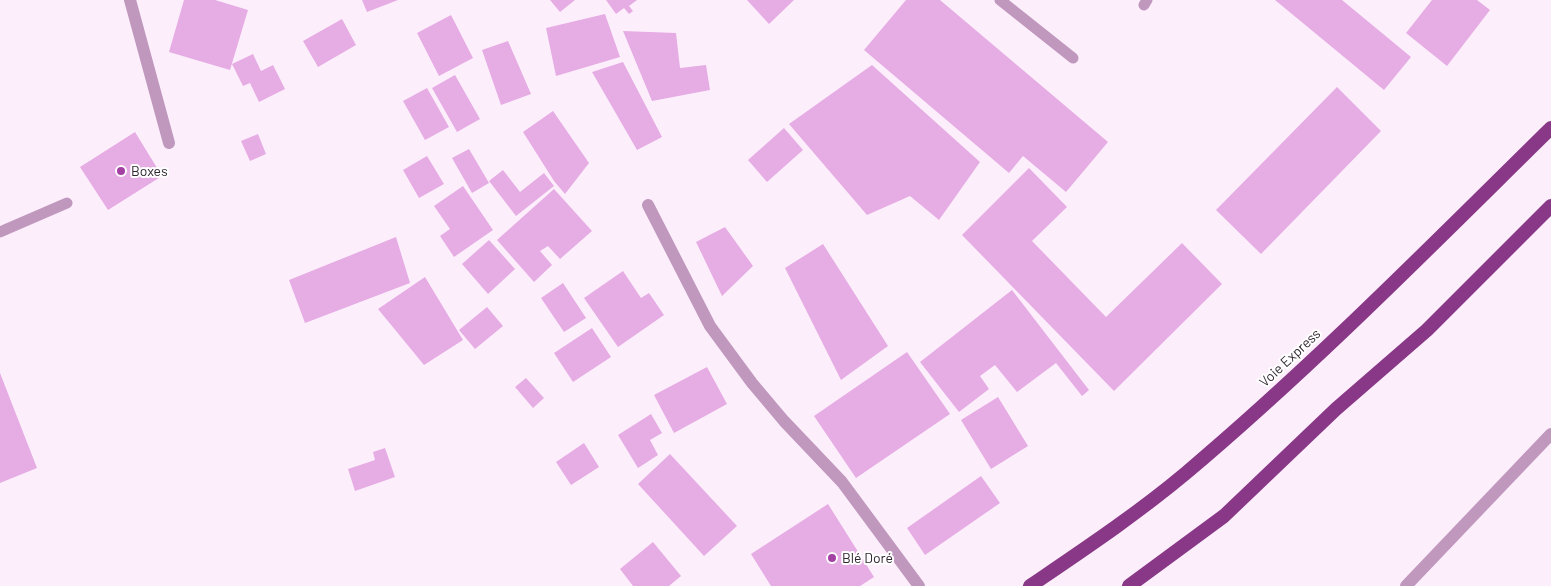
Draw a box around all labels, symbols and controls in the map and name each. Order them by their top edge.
place label: Boxes [131,163,168,179]
marker: Boxes [115,165,127,177]
street label: Voie Express [1256,325,1324,391]
place label: Blé Doré [842,550,893,566]
marker: Blé Doré [826,552,838,564]

